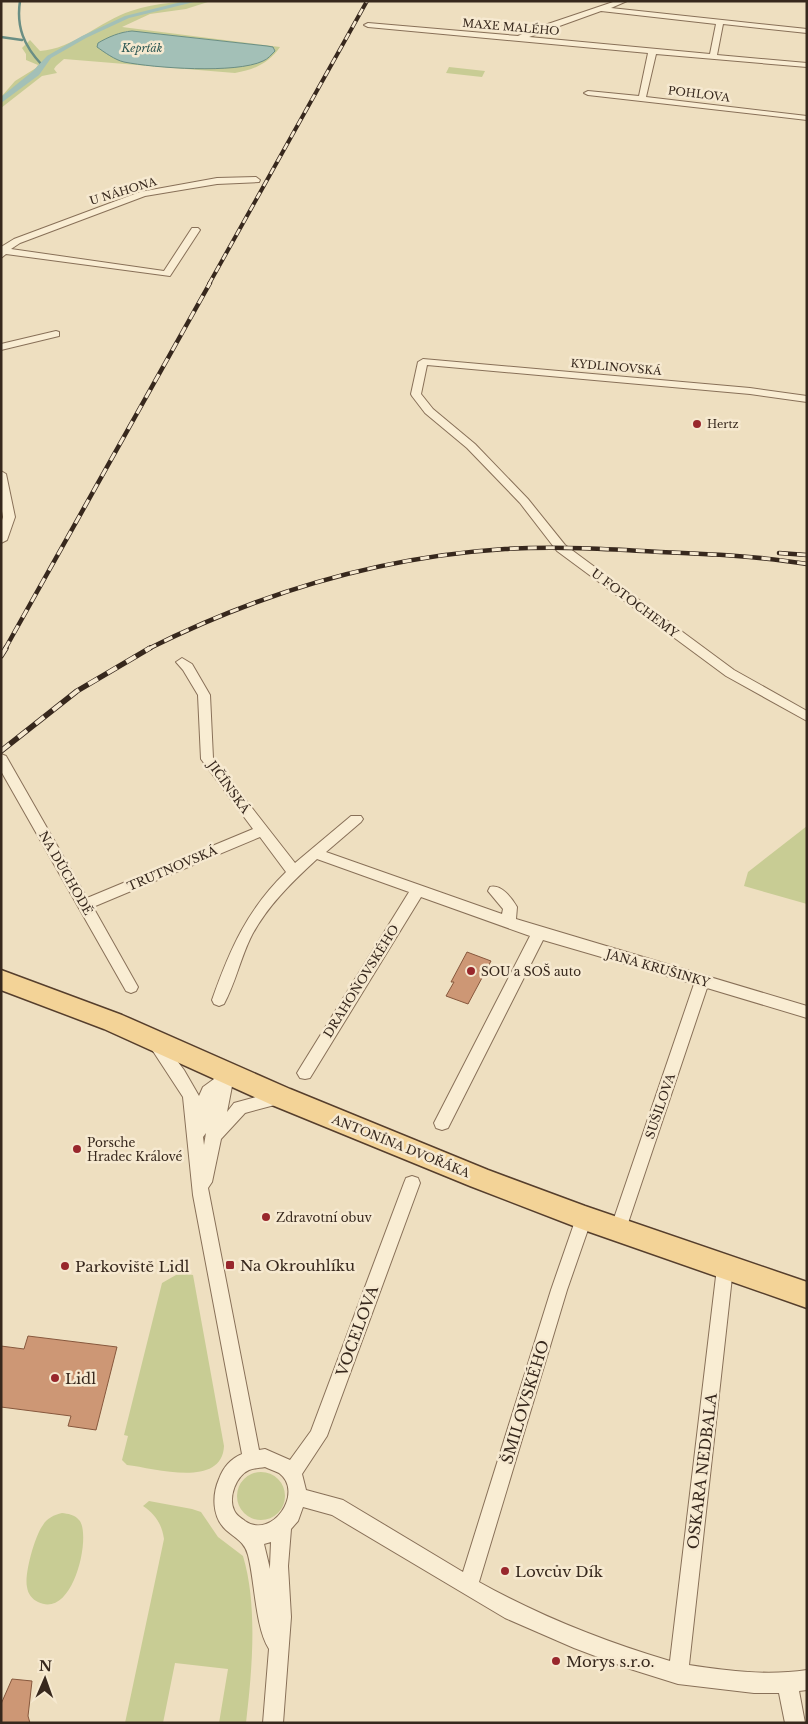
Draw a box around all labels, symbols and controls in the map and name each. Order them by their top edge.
street label: MAXE MALÉHO [462,16,560,38]
water label: Keprťák [121,41,163,55]
street label: POHLOVA [667,83,731,105]
street label: U NÁHONA [88,174,159,208]
street label: KYDLINOVSKÁ [570,356,663,378]
place label: Hertz [707,417,739,431]
marker: Hertz [691,418,703,430]
street label: U FOTOCHEMY [588,565,682,641]
street label: JIČÍNSKÁ [204,756,254,817]
street label: NA DŮCHODĚ [36,828,97,918]
street label: TRUTNOVSKÁ [124,841,220,894]
street label: DRAHOŇOVSKÉHO [319,921,402,1040]
street label: JANA KRUŠINKY [602,944,712,990]
place label: SOU a SOŠ auto [481,963,581,979]
marker: SOU a SOŠ auto [465,965,477,977]
street label: SUŠILOVA [641,1070,678,1141]
street label: ANTONÍNA DVOŘÁKA [329,1110,473,1181]
place label: Porsche Hradec Králové [87,1135,183,1164]
marker: Porsche Hradec Králové [71,1143,83,1155]
place label: Zdravotní obuv [276,1210,372,1225]
marker: Zdravotní obuv [260,1211,272,1223]
place label: Na Okrouhlíku [240,1256,355,1275]
place label: Parkoviště Lidl [75,1257,190,1276]
marker: Na Okrouhlíku [224,1259,236,1271]
marker: Parkoviště Lidl [59,1260,71,1272]
street label: VOCELOVA [331,1283,382,1380]
street label: ŠMILOVSKÉHO [497,1338,553,1466]
place label: Lidl [65,1369,96,1388]
marker: Lidl [49,1372,61,1384]
street label: OSKARA NEDBALA [683,1391,721,1550]
place label: Lovcův Dík [515,1562,604,1581]
marker: Lovcův Dík [499,1565,511,1577]
place label: Morys s.r.o. [566,1652,655,1671]
north arrow [20,1654,70,1704]
marker: Morys s.r.o. [550,1655,562,1667]
text: N [39,1657,52,1675]

